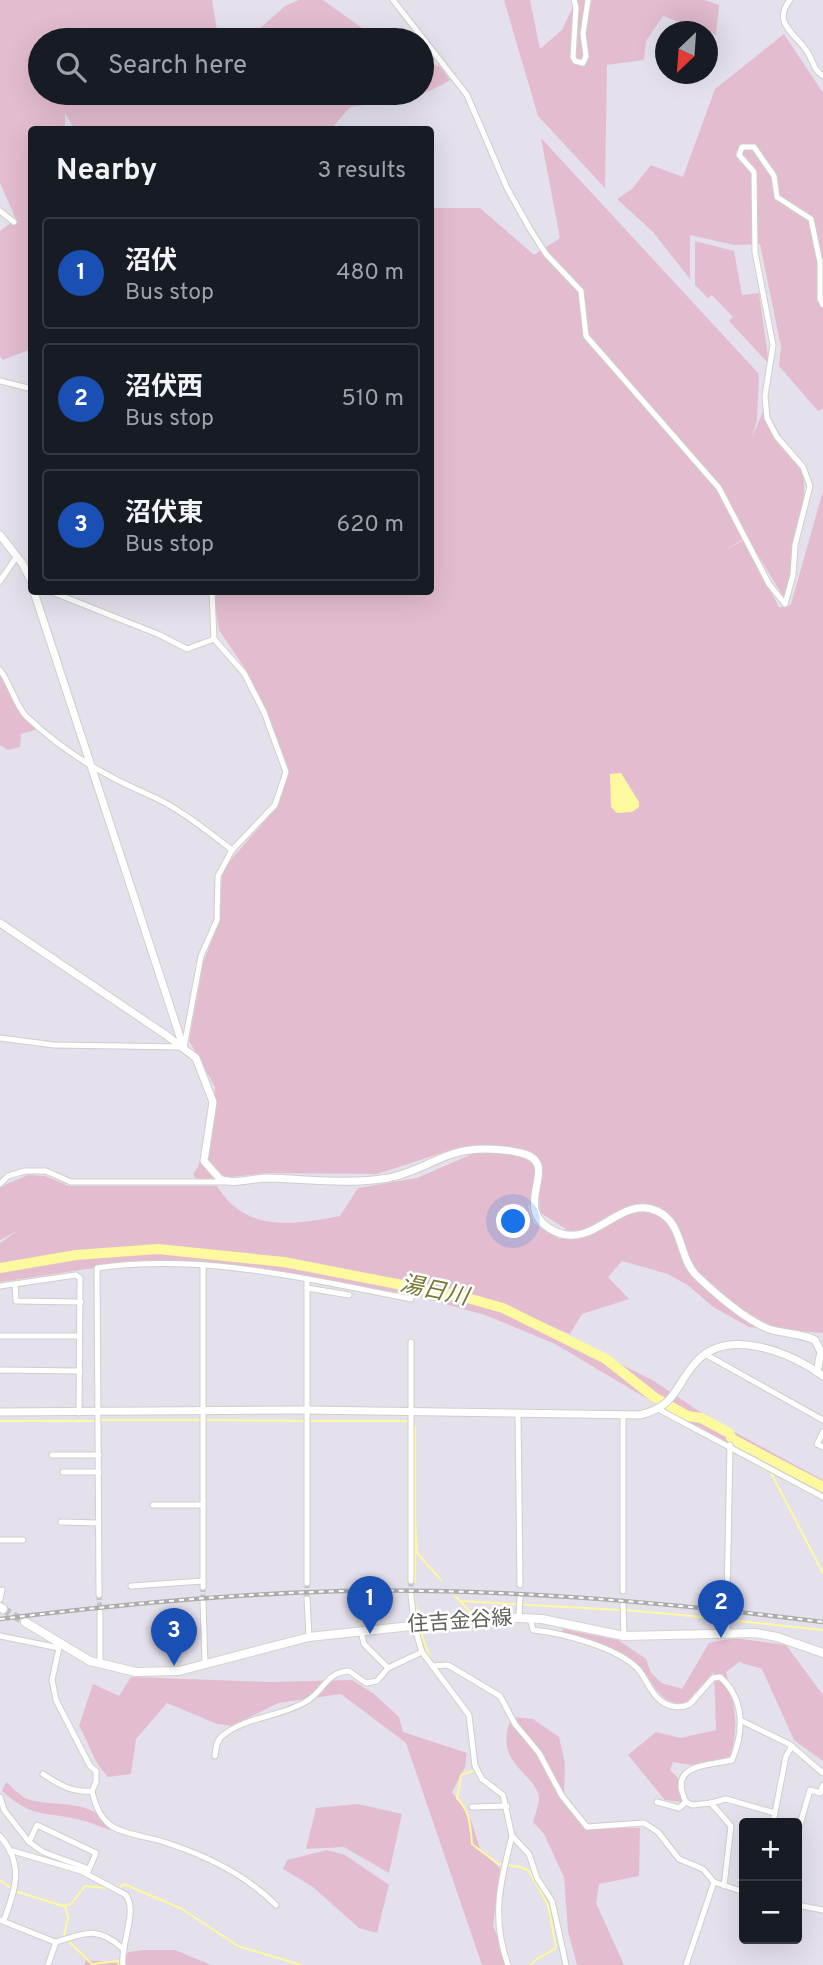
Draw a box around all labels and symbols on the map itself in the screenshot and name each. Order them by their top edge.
north arrow [655,21,718,84]
your location [496,1204,530,1238]
water label: 湯日川 [397,1271,474,1314]
pin: 1 [347,1576,393,1634]
pin: 2 [698,1580,744,1638]
street label: 住吉金谷線 [407,1605,513,1639]
pin: 3 [151,1608,197,1666]

